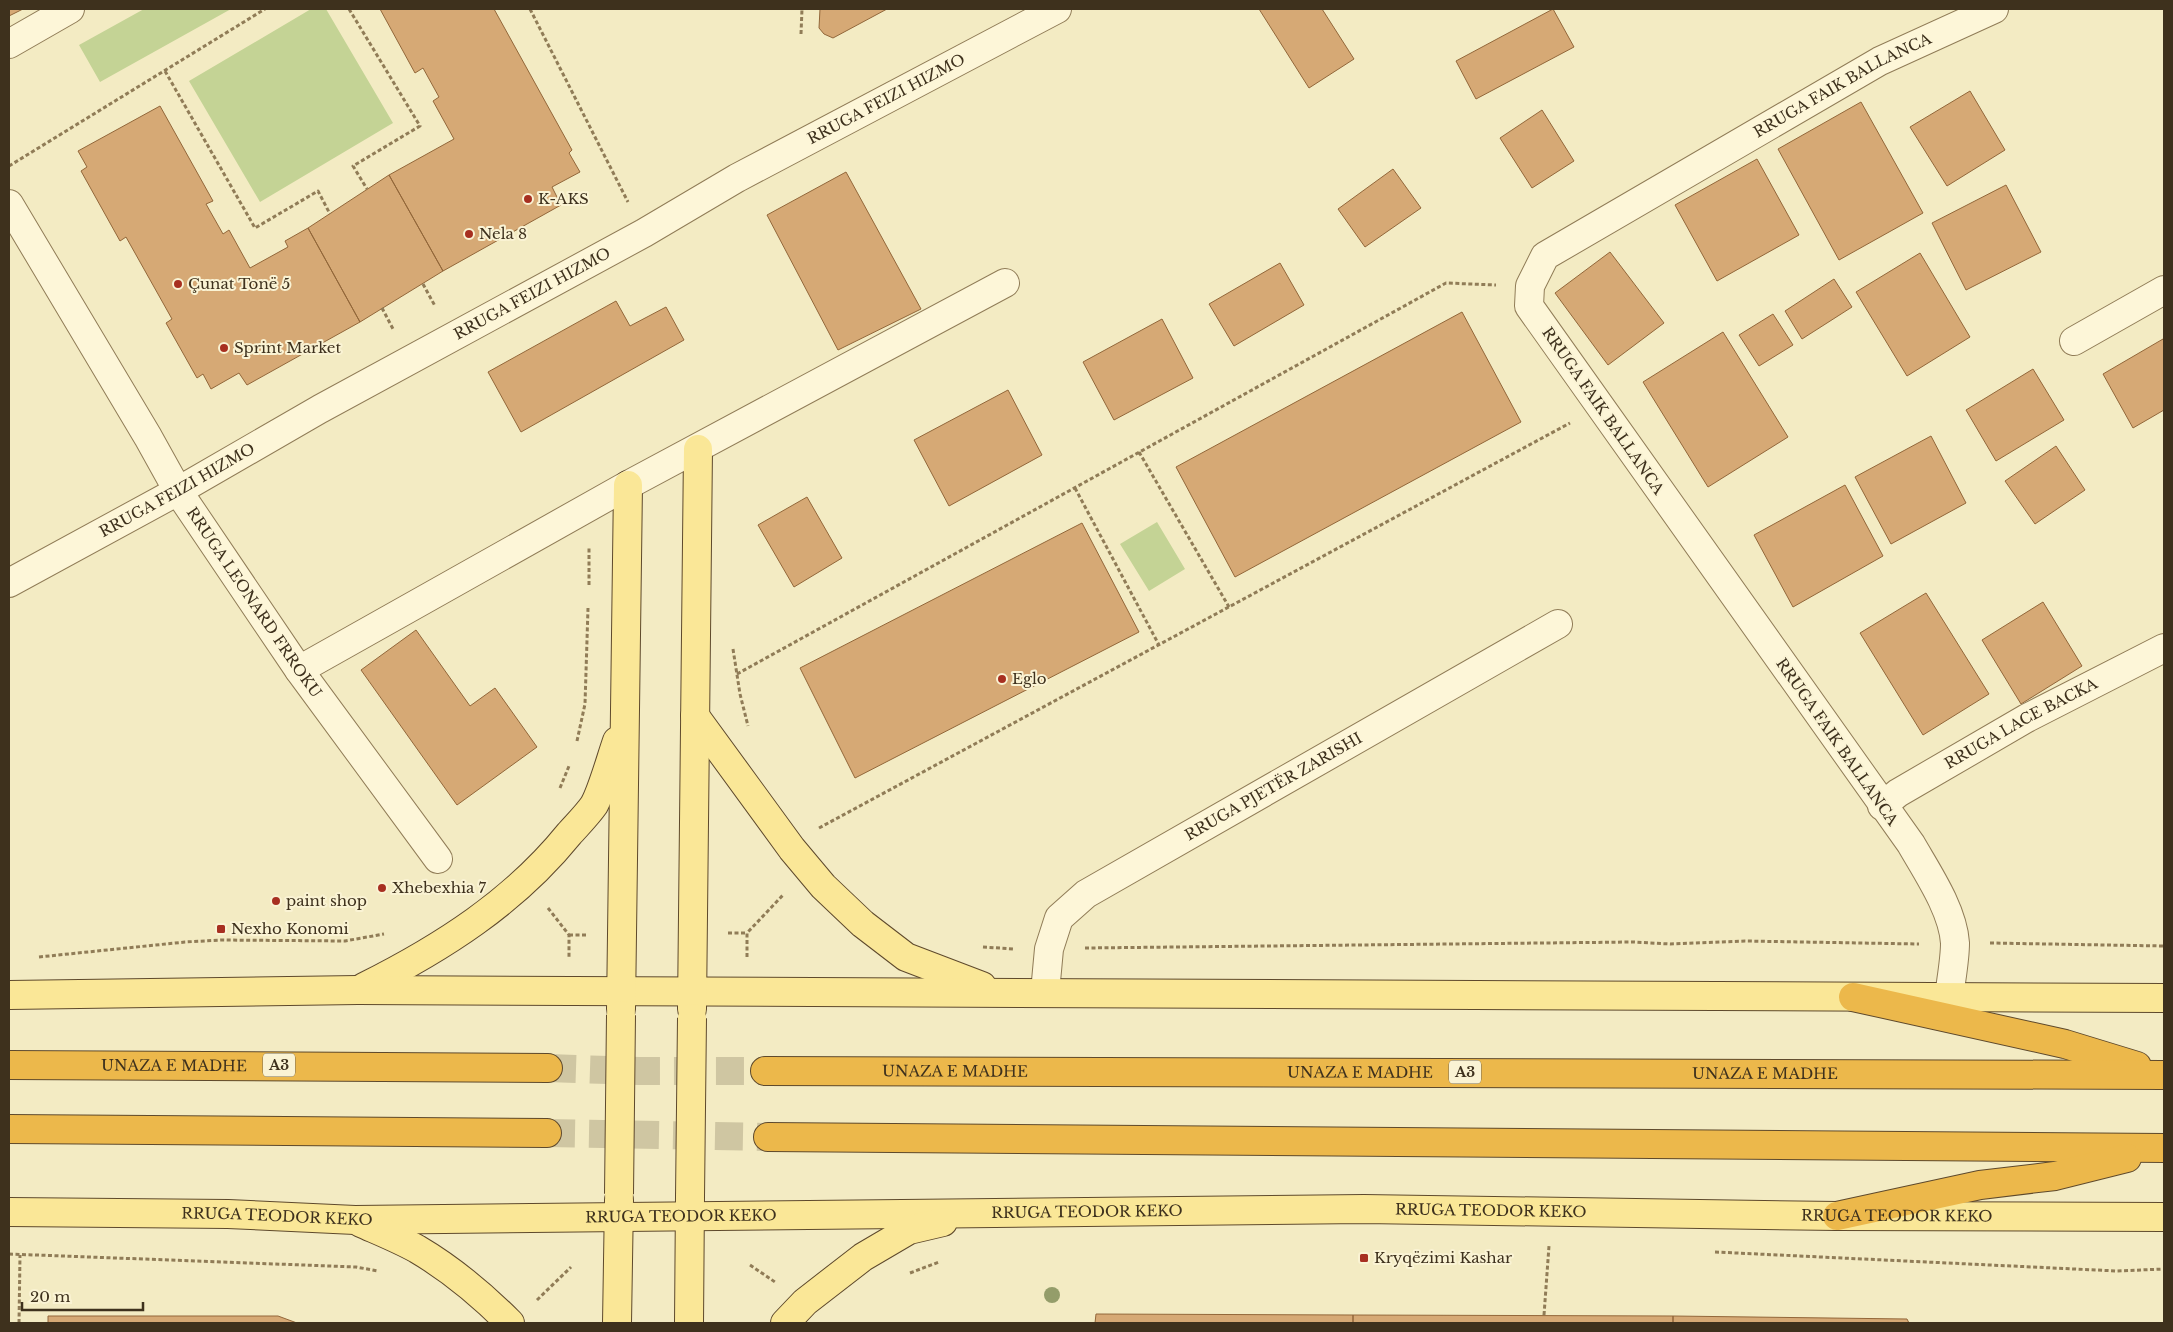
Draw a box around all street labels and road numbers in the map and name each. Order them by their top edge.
street label: RRUGA FAIK BALLANCA [1750,29,1935,142]
street label: RRUGA FEIZI HIZMO [804,49,968,148]
street label: RRUGA FEIZI HIZMO [450,243,614,343]
street label: RRUGA FAIK BALLANCA [1538,323,1669,498]
street label: RRUGA FEIZI HIZMO [96,439,258,541]
street label: RRUGA LEONARD FRROKU [183,503,326,701]
street label: RRUGA FAIK BALLANCA [1772,654,1903,829]
street label: RRUGA LACE BACKA [1941,673,2101,773]
street label: RRUGA PJETËR ZARISHI [1181,728,1365,844]
road number: A3 [263,1054,295,1076]
street label: UNAZA E MADHE [101,1056,247,1075]
road number: A3 [1449,1060,1481,1084]
street label: UNAZA E MADHE [882,1061,1028,1081]
street label: UNAZA E MADHE [1287,1062,1433,1082]
street label: UNAZA E MADHE [1692,1064,1838,1083]
street label: RRUGA TEODOR KEKO [1395,1199,1587,1221]
street label: RRUGA TEODOR KEKO [991,1201,1183,1222]
street label: RRUGA TEODOR KEKO [181,1204,373,1229]
street label: RRUGA TEODOR KEKO [585,1205,777,1226]
street label: RRUGA TEODOR KEKO [1801,1205,1992,1225]

